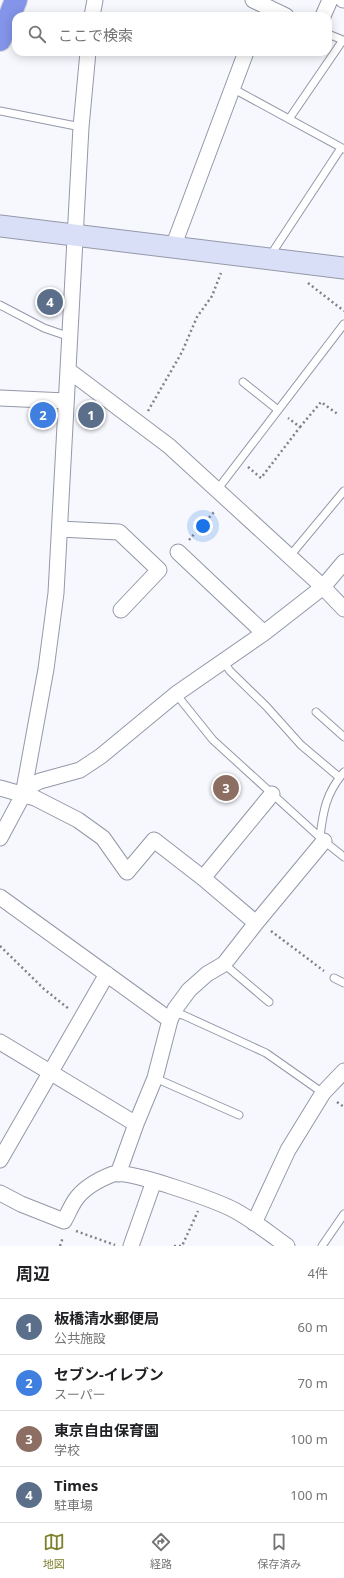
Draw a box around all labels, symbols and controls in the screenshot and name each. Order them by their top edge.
search box [12,12,332,56]
icon: search [26,23,48,45]
text: ここで検索 [58,25,133,45]
pin: 4 [37,287,63,317]
pin: 2 [30,400,56,430]
pin: 1 [78,400,104,430]
your location [193,516,213,536]
pin: 3 [213,773,239,803]
text: 周辺 [16,1262,50,1285]
text: 4件 [308,1264,328,1282]
text: 板橋清水郵便局 [54,1308,159,1328]
text: 1 [25,1318,33,1336]
text: 60 m [298,1318,328,1336]
text: 公共施設 [54,1329,106,1347]
text: セブン-イレブン [54,1364,164,1384]
text: 2 [25,1374,33,1392]
text: 70 m [298,1374,328,1392]
text: スーパー [54,1385,106,1403]
text: 東京自由保育園 [54,1420,159,1440]
text: 3 [25,1430,33,1448]
text: 100 m [290,1430,328,1448]
text: 学校 [54,1441,80,1459]
text: Times [54,1475,98,1495]
text: 4 [25,1486,33,1504]
text: 100 m [290,1486,328,1504]
text: 駐車場 [54,1496,93,1514]
tab: 地図 [43,1531,65,1571]
tab: 経路 [150,1531,172,1571]
tab: 保存済み [257,1531,301,1571]

